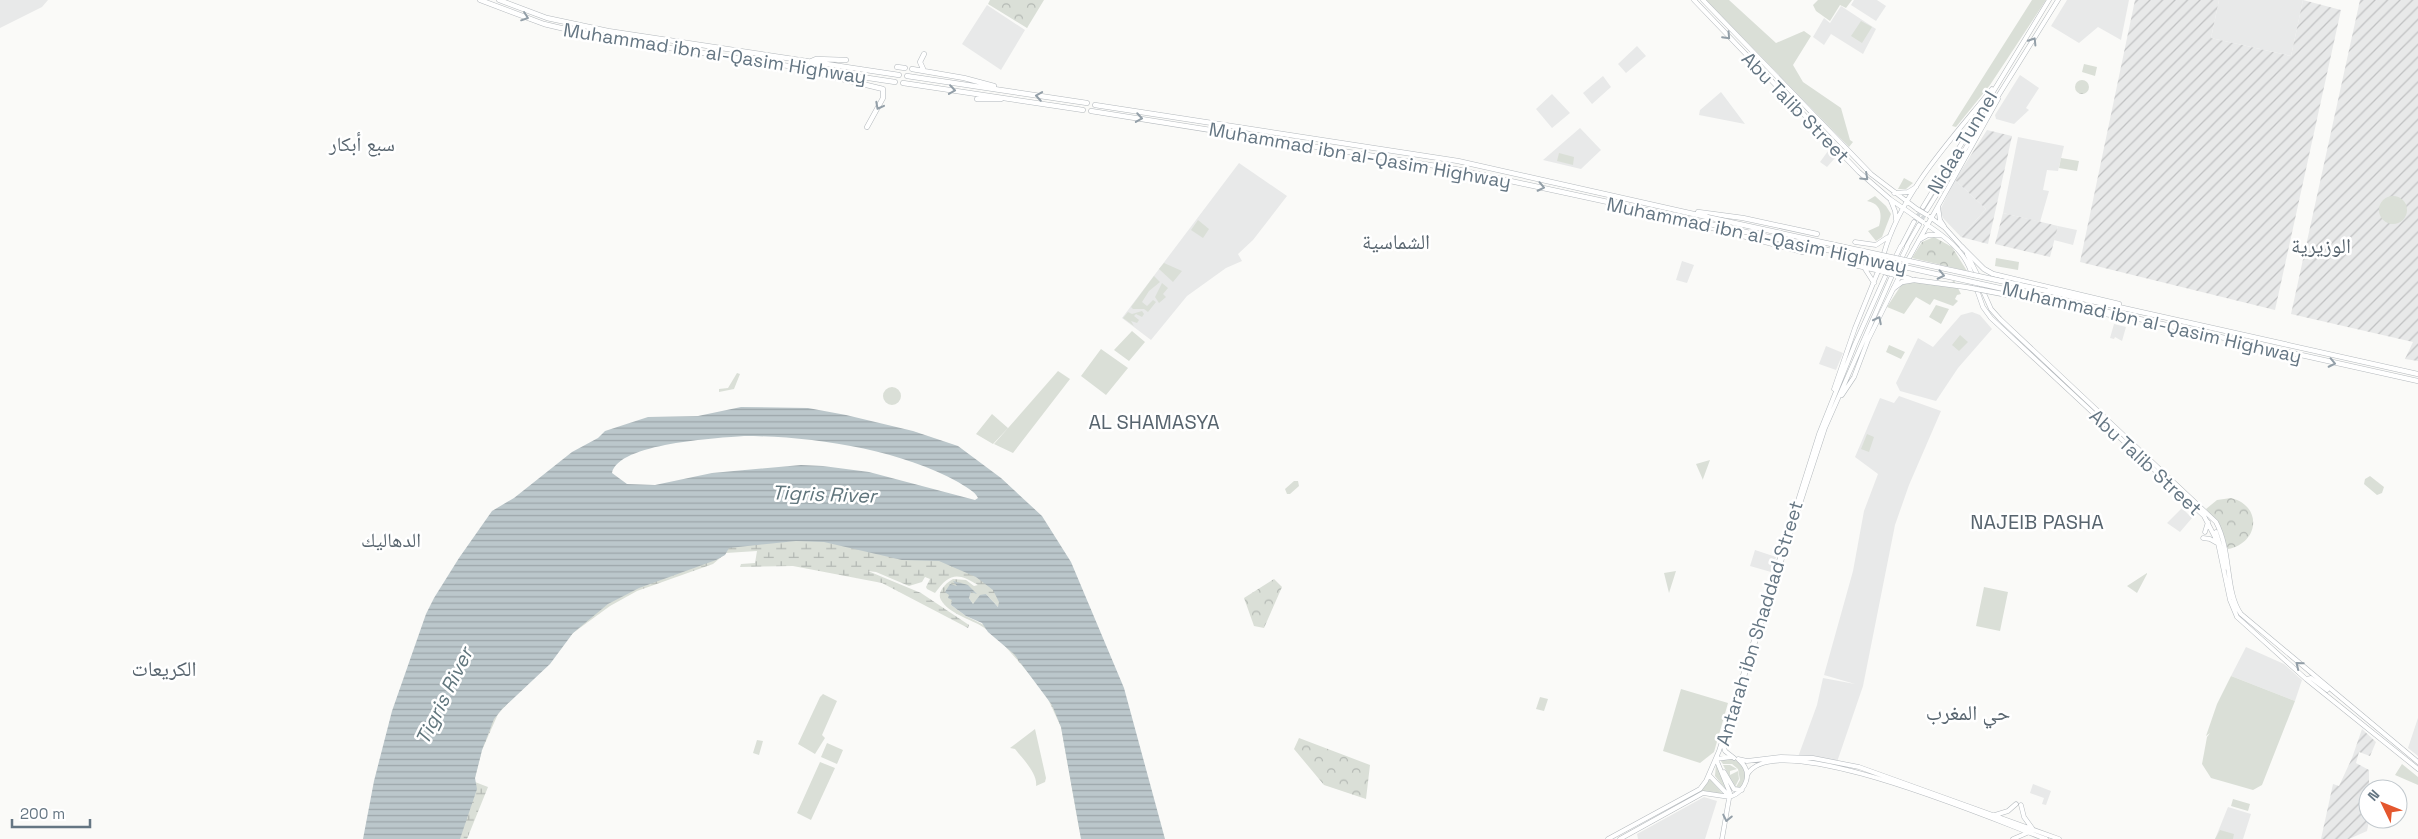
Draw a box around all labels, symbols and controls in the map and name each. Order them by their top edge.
one-way arrow [521,12,529,22]
street label: Muhammad ibn al-Qasim Highway [562,17,868,90]
one-way arrow [1721,30,1730,39]
one-way arrow [2026,37,2036,46]
street label: Abu Talib Street [1736,46,1855,168]
one-way arrow [948,84,956,95]
street label: Nidaa Tunnel [1922,86,2003,199]
one-way arrow [1035,91,1044,101]
one-way arrow [875,101,885,110]
one-way arrow [1136,112,1144,123]
street label: Muhammad ibn al-Qasim Highway [1207,117,1513,194]
district label: سبع أبكار [328,131,395,157]
one-way arrow [1859,171,1868,180]
one-way arrow [1536,182,1545,192]
street label: Muhammad ibn al-Qasim Highway [1604,191,1909,280]
district label: الشماسية [1362,228,1430,255]
district label: الوزيرية [2291,232,2351,259]
one-way arrow [1936,269,1945,280]
street label: Muhammad ibn al-Qasim Highway [2000,276,2304,369]
one-way arrow [1872,316,1882,325]
one-way arrow [2327,357,2336,367]
street label: Abu Talib Street [2084,404,2207,521]
district label: AL SHAMASYA [1088,409,1220,435]
water label: Tigris River [771,479,879,509]
street label: Antarah ibn Shaddad Street [1710,498,1809,749]
district label: NAJEIB PASHA [1970,509,2104,535]
district label: الدهاليك [361,527,421,553]
water label: Tigris River [409,641,480,749]
district label: الكريعات [132,655,197,682]
one-way arrow [2296,661,2305,670]
district label: حي المغرب [1926,699,2010,729]
north arrow [2358,779,2408,829]
text: N [2364,786,2383,805]
scale bar [12,796,90,828]
text: 200 m [20,804,65,823]
one-way arrow [1722,814,1732,823]

